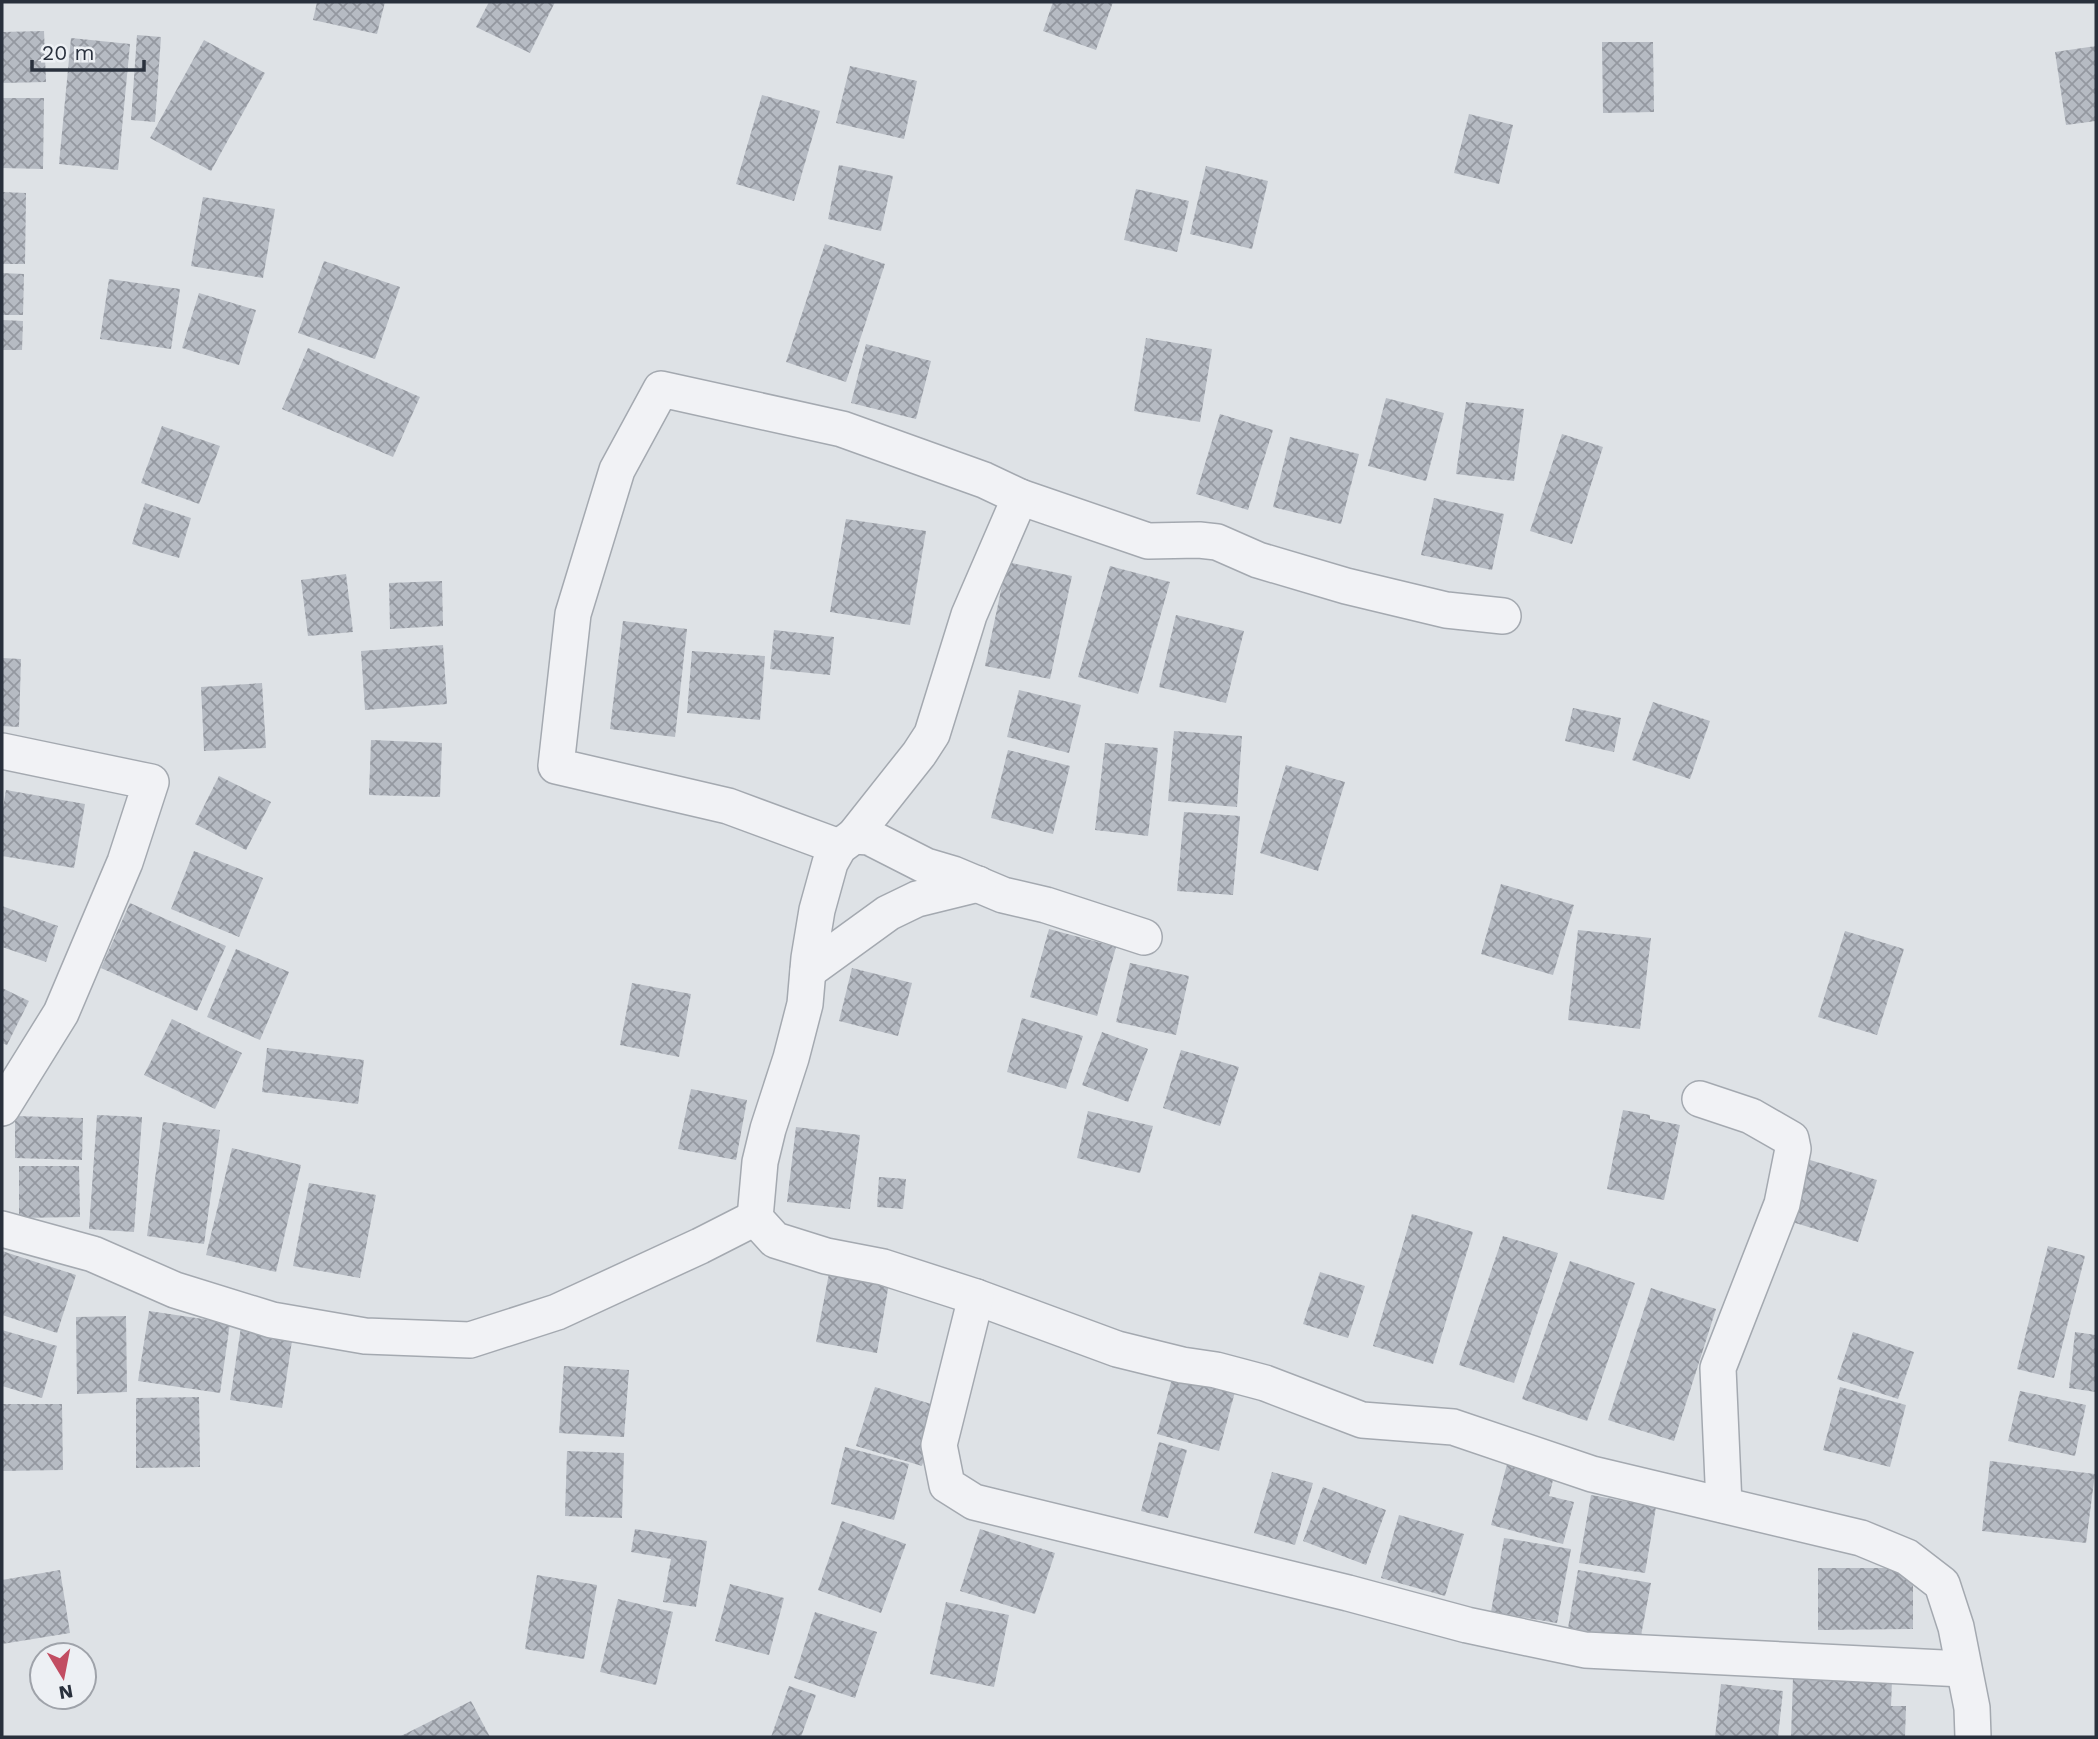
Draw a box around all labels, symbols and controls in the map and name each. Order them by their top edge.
scale bar [32,28,144,72]
text: 20 m [42,40,94,65]
north arrow [28,1641,98,1711]
text: N [57,1680,75,1705]

